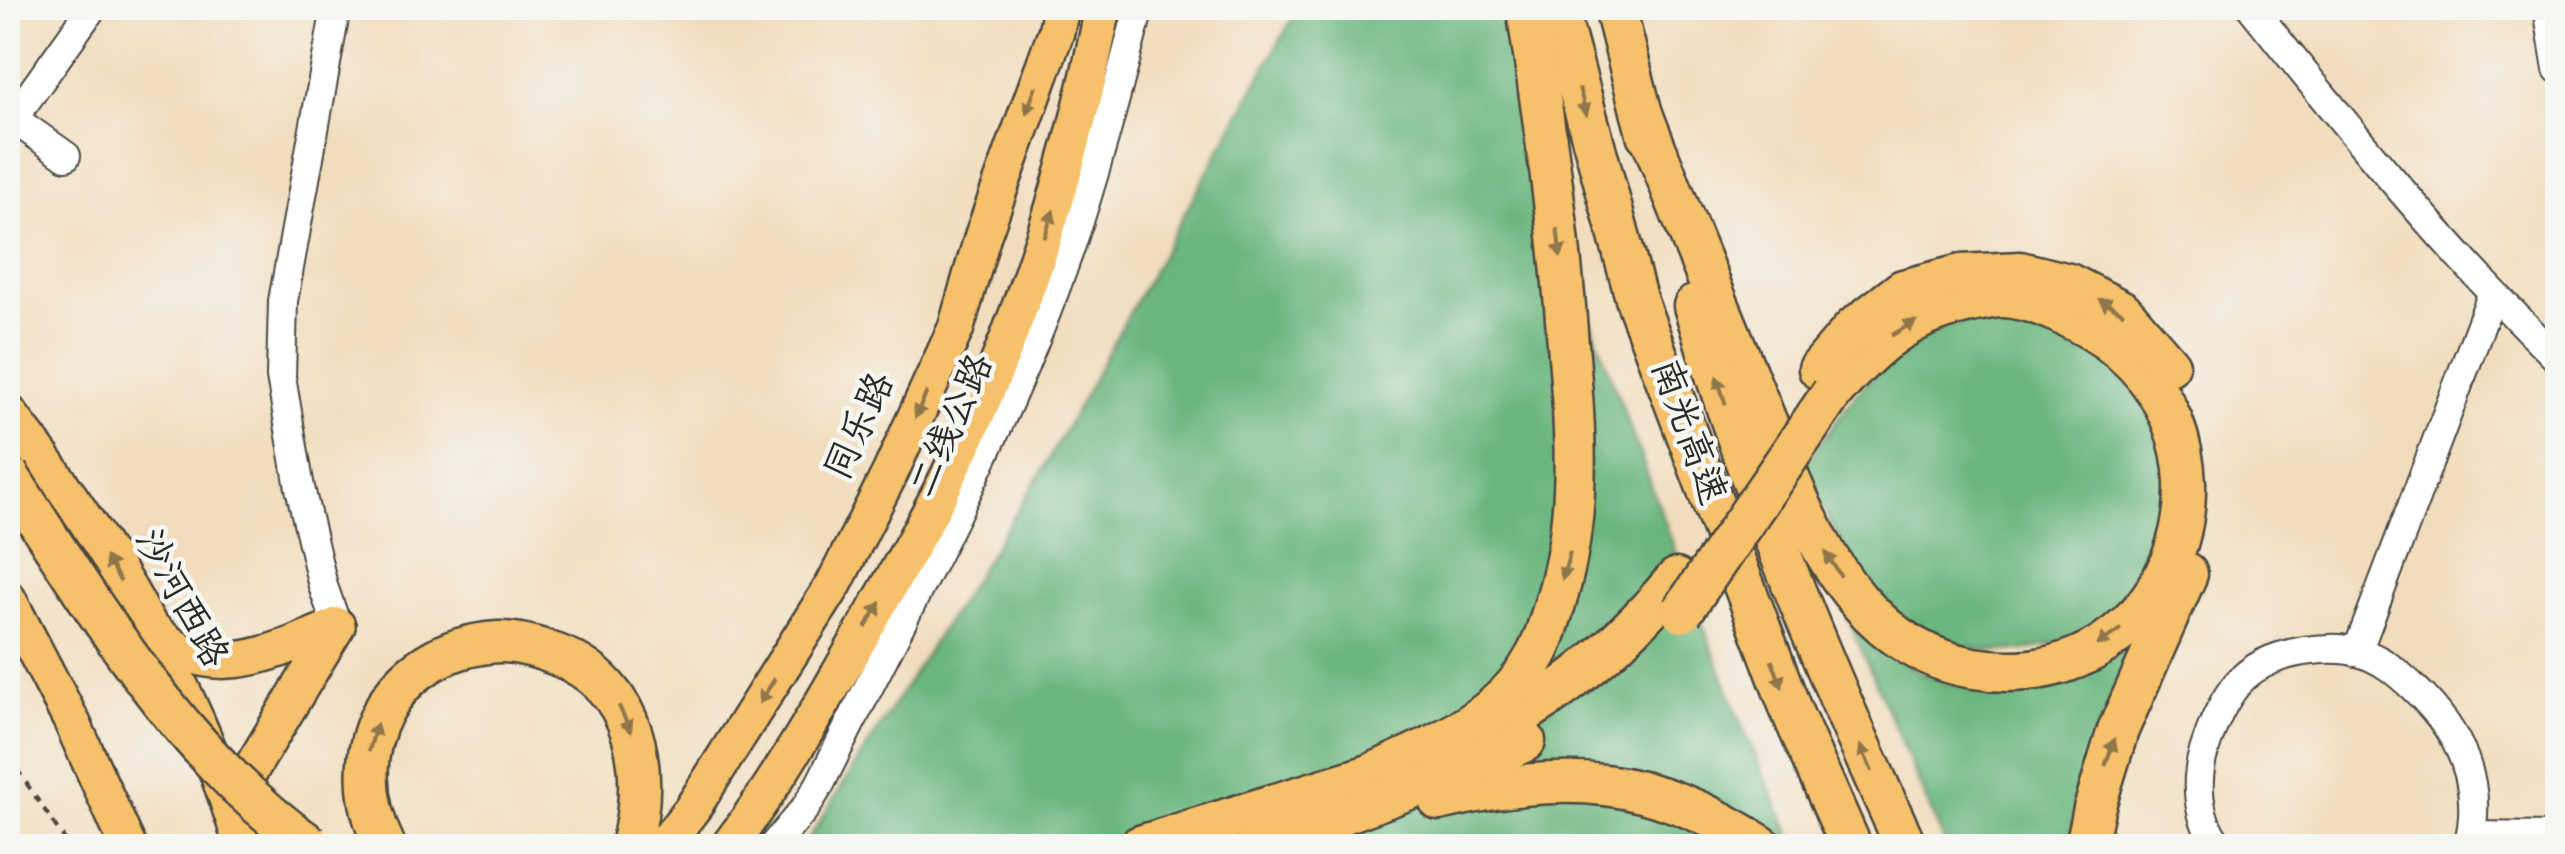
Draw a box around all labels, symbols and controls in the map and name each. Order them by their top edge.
one-way arrow [1023,85,1038,115]
one-way arrow [1575,87,1591,118]
one-way arrow [1042,208,1057,239]
one-way arrow [1551,228,1567,259]
one-way arrow [2097,298,2125,315]
one-way arrow [1890,320,1918,337]
street label: 二线公路 [899,346,1011,508]
street label: 南光高速 [1633,352,1737,514]
street label: 同乐路 [814,365,912,491]
one-way arrow [1712,375,1727,405]
one-way arrow [913,390,929,420]
street label: 沙河西路 [117,520,239,680]
one-way arrow [1824,550,1842,578]
one-way arrow [1558,551,1573,582]
one-way arrow [105,555,122,583]
one-way arrow [863,601,881,629]
one-way arrow [2096,627,2122,646]
one-way arrow [1769,659,1785,689]
one-way arrow [759,677,777,705]
one-way arrow [616,705,633,734]
one-way arrow [366,722,381,752]
one-way arrow [2104,737,2119,767]
one-way arrow [1858,743,1874,773]

